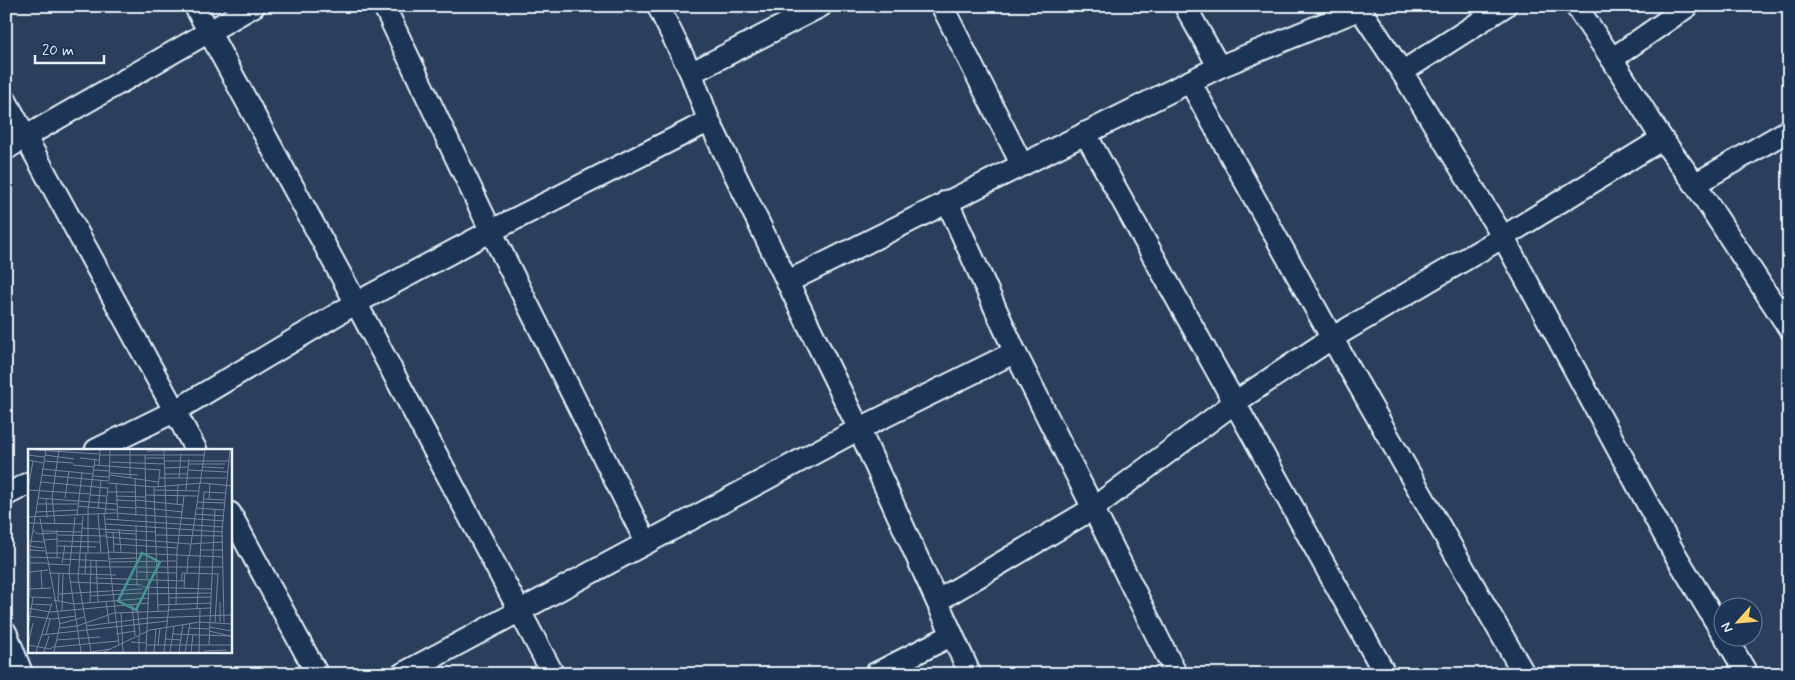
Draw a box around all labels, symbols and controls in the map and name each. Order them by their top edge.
scale bar [35,32,104,64]
text: 20 m [42,41,74,61]
inset map [28,449,231,652]
north arrow [1712,598,1762,648]
text: N [1717,619,1737,636]

